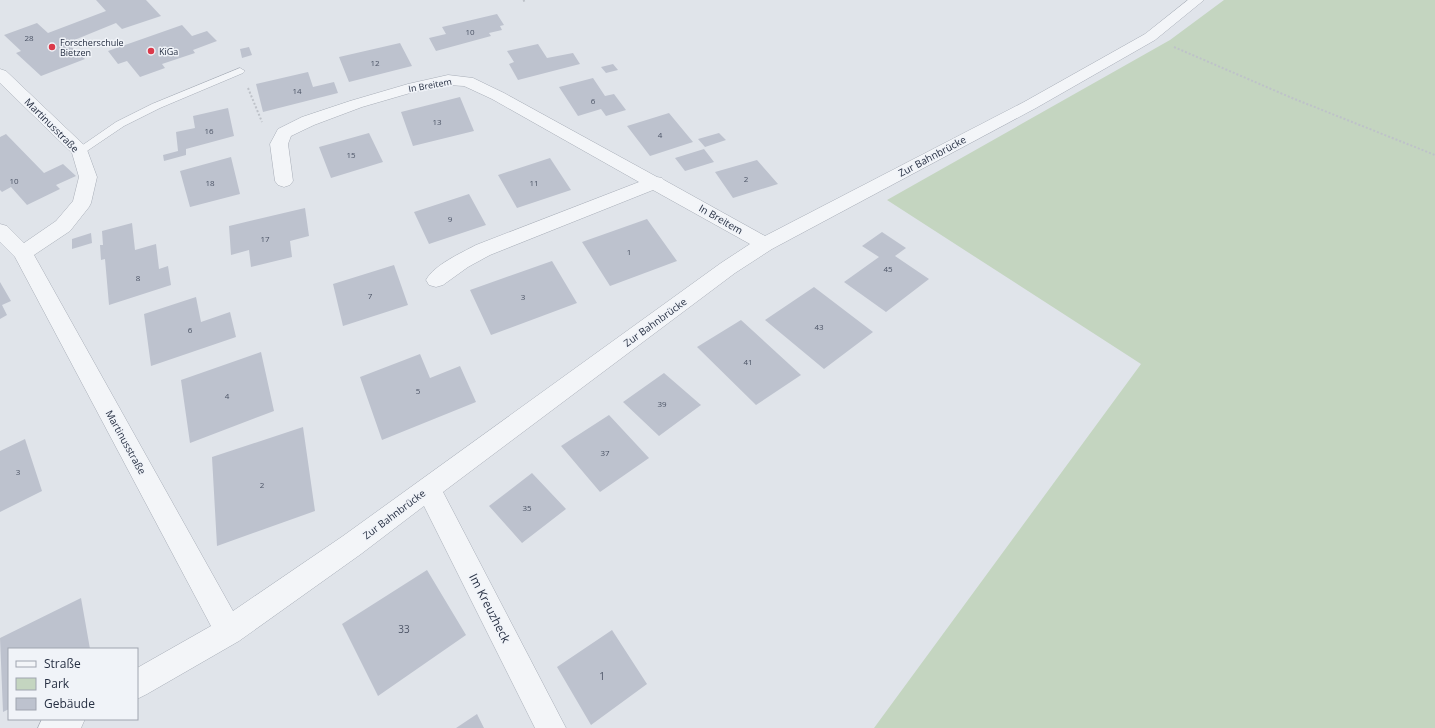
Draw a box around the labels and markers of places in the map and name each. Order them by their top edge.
place label: Forscherschule Bietzen [60,36,124,59]
marker: Forscherschule Bietzen [47,42,57,52]
place label: KiGa [159,45,178,58]
marker: KiGa [146,46,156,56]

